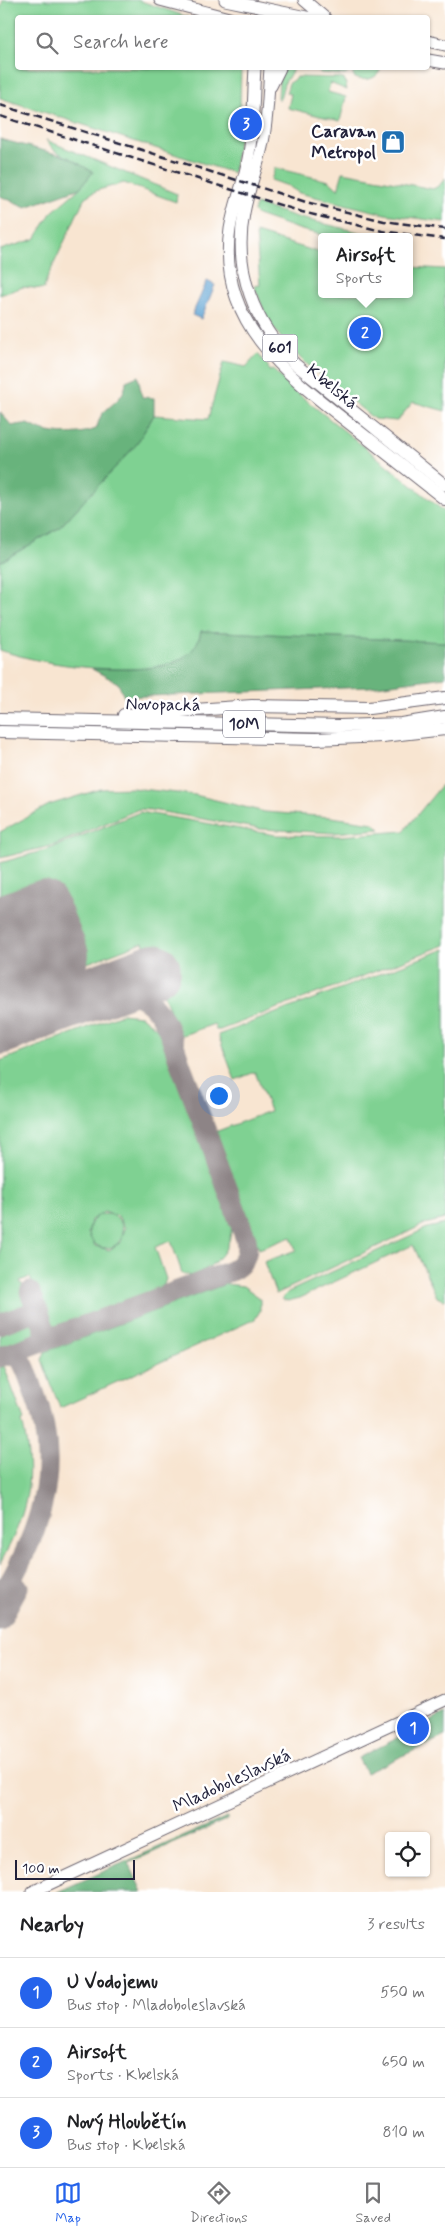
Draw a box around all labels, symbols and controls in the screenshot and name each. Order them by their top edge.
search box [15,15,430,70]
icon: search [33,29,61,57]
text: Search here [73,30,169,55]
pin: 3 [230,105,262,143]
place label: Caravan Metropol [311,120,377,165]
shop icon: Caravan Metropol [380,129,406,155]
popup [318,233,413,298]
text: Airsoft [336,243,395,268]
text: Sports [336,268,382,289]
pin: 2 [349,314,381,352]
road number: 601 [262,334,298,362]
street label: Kbelská [301,359,363,415]
street label: Novopacká [125,692,201,718]
road number: 10M [223,711,265,738]
your location [206,1083,232,1109]
pin: 1 [397,1709,429,1747]
street label: Mladoboleslavská [169,1743,295,1819]
map controls [385,1832,430,1877]
button: locate [385,1832,430,1877]
scale bar [15,1857,135,1880]
text: 100 m [22,1860,60,1878]
text: Nearby [20,1911,84,1939]
text: 3 results [367,1914,425,1935]
text: U Vodojemu [67,1970,158,1995]
text: 1 [32,1982,40,2003]
text: 550 m [380,1982,425,2003]
text: Bus stop · Mladoboleslavská [67,1995,246,2016]
text: Airsoft [67,2040,127,2065]
text: 2 [32,2052,40,2073]
text: 650 m [382,2052,425,2073]
text: Sports · Kbelská [67,2065,179,2086]
text: Nový Hloubětín [67,2110,186,2135]
text: 3 [32,2122,40,2143]
text: 810 m [382,2122,425,2143]
text: Bus stop · Kbelská [67,2135,186,2156]
tab: Map [54,2179,82,2227]
tab: Directions [190,2179,248,2227]
tab: Saved [356,2179,391,2227]

